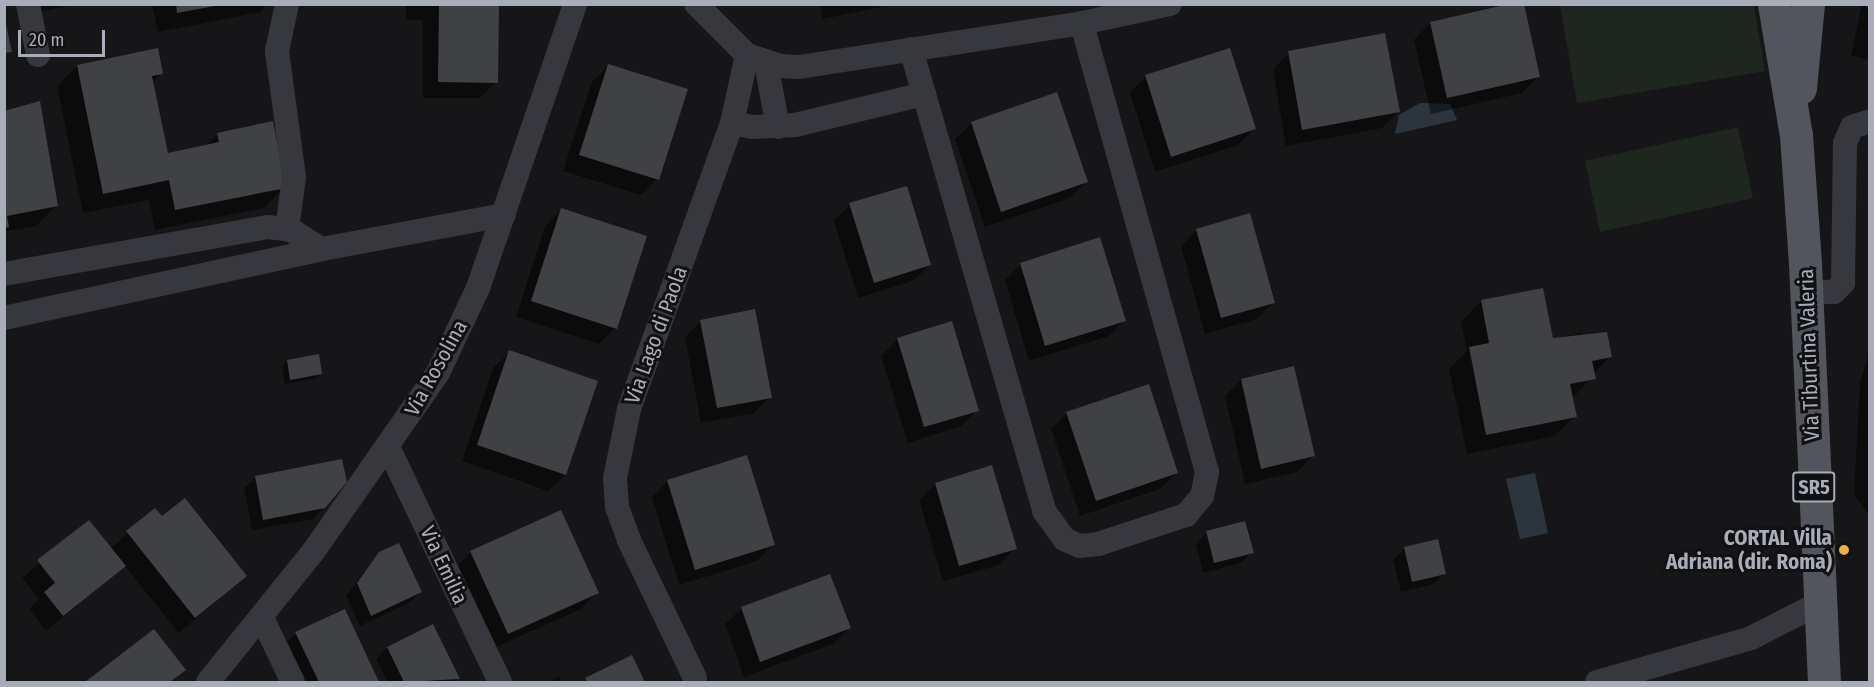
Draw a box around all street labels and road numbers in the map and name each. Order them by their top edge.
street label: Via Lago di Paola [619,263,693,407]
street label: Via Tiburtina Valeria [1793,268,1825,442]
street label: Via Rosolina [399,316,473,420]
road number: SR5 [1792,470,1836,504]
street label: Via Emilia [415,522,473,608]

